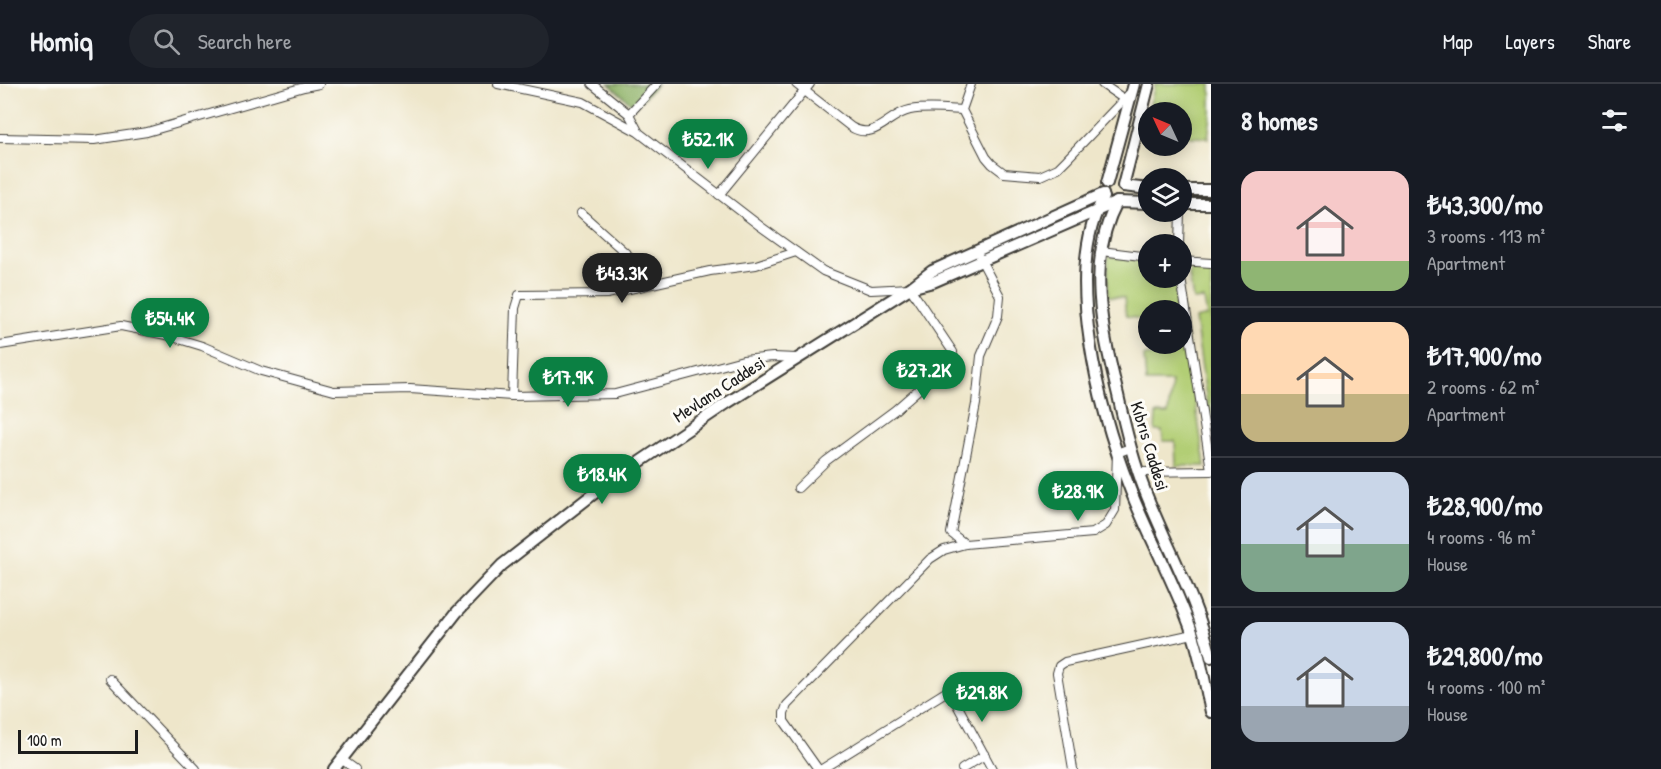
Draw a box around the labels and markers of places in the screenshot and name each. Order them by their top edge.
pin: ₺52.1K [659,119,757,170]
pin: ₺43.3K [573,253,671,304]
pin: ₺54.4K [121,298,219,349]
pin: ₺27.2K [875,350,973,401]
pin: ₺17.9K [519,357,617,408]
pin: ₺18.4K [553,454,651,505]
pin: ₺28.9K [1029,471,1127,522]
pin: ₺29.8K [933,672,1031,723]

